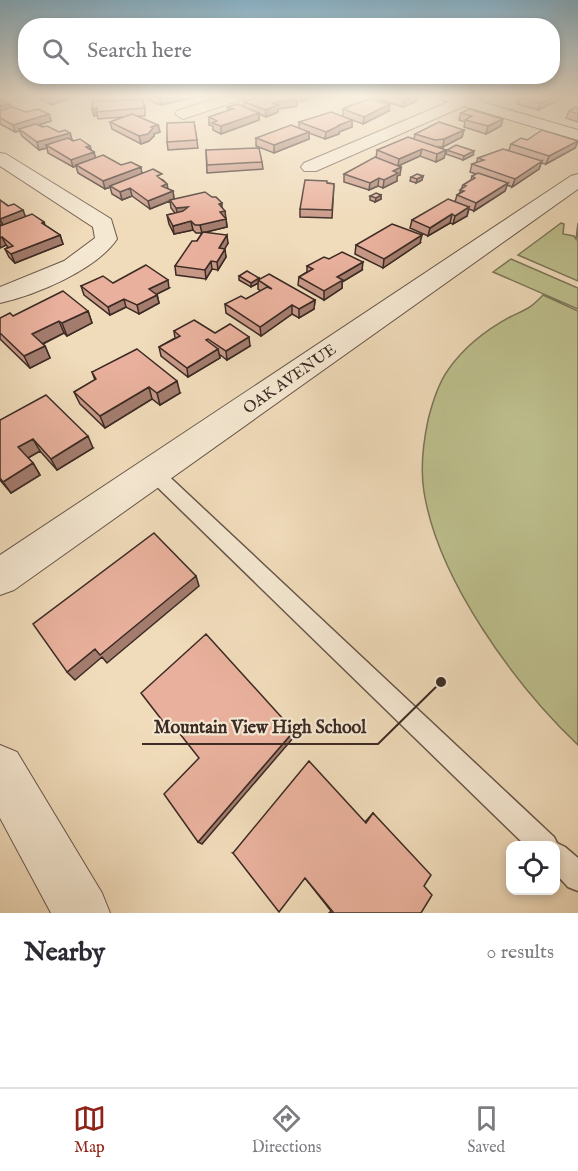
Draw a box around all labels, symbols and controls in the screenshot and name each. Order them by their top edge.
search box [18,18,560,84]
icon: search [39,35,72,68]
text: Search here [87,37,192,65]
street label: OAK AVENUE [240,340,340,419]
callout: Mountain View High School [142,708,378,744]
text: Mountain View High School [154,717,367,740]
map controls [506,841,560,895]
button: locate [506,841,560,895]
text: Nearby [24,936,105,969]
text: 0 results [487,940,554,965]
tab: Map [73,1102,106,1158]
tab: Directions [252,1102,321,1158]
tab: Saved [467,1102,505,1158]

